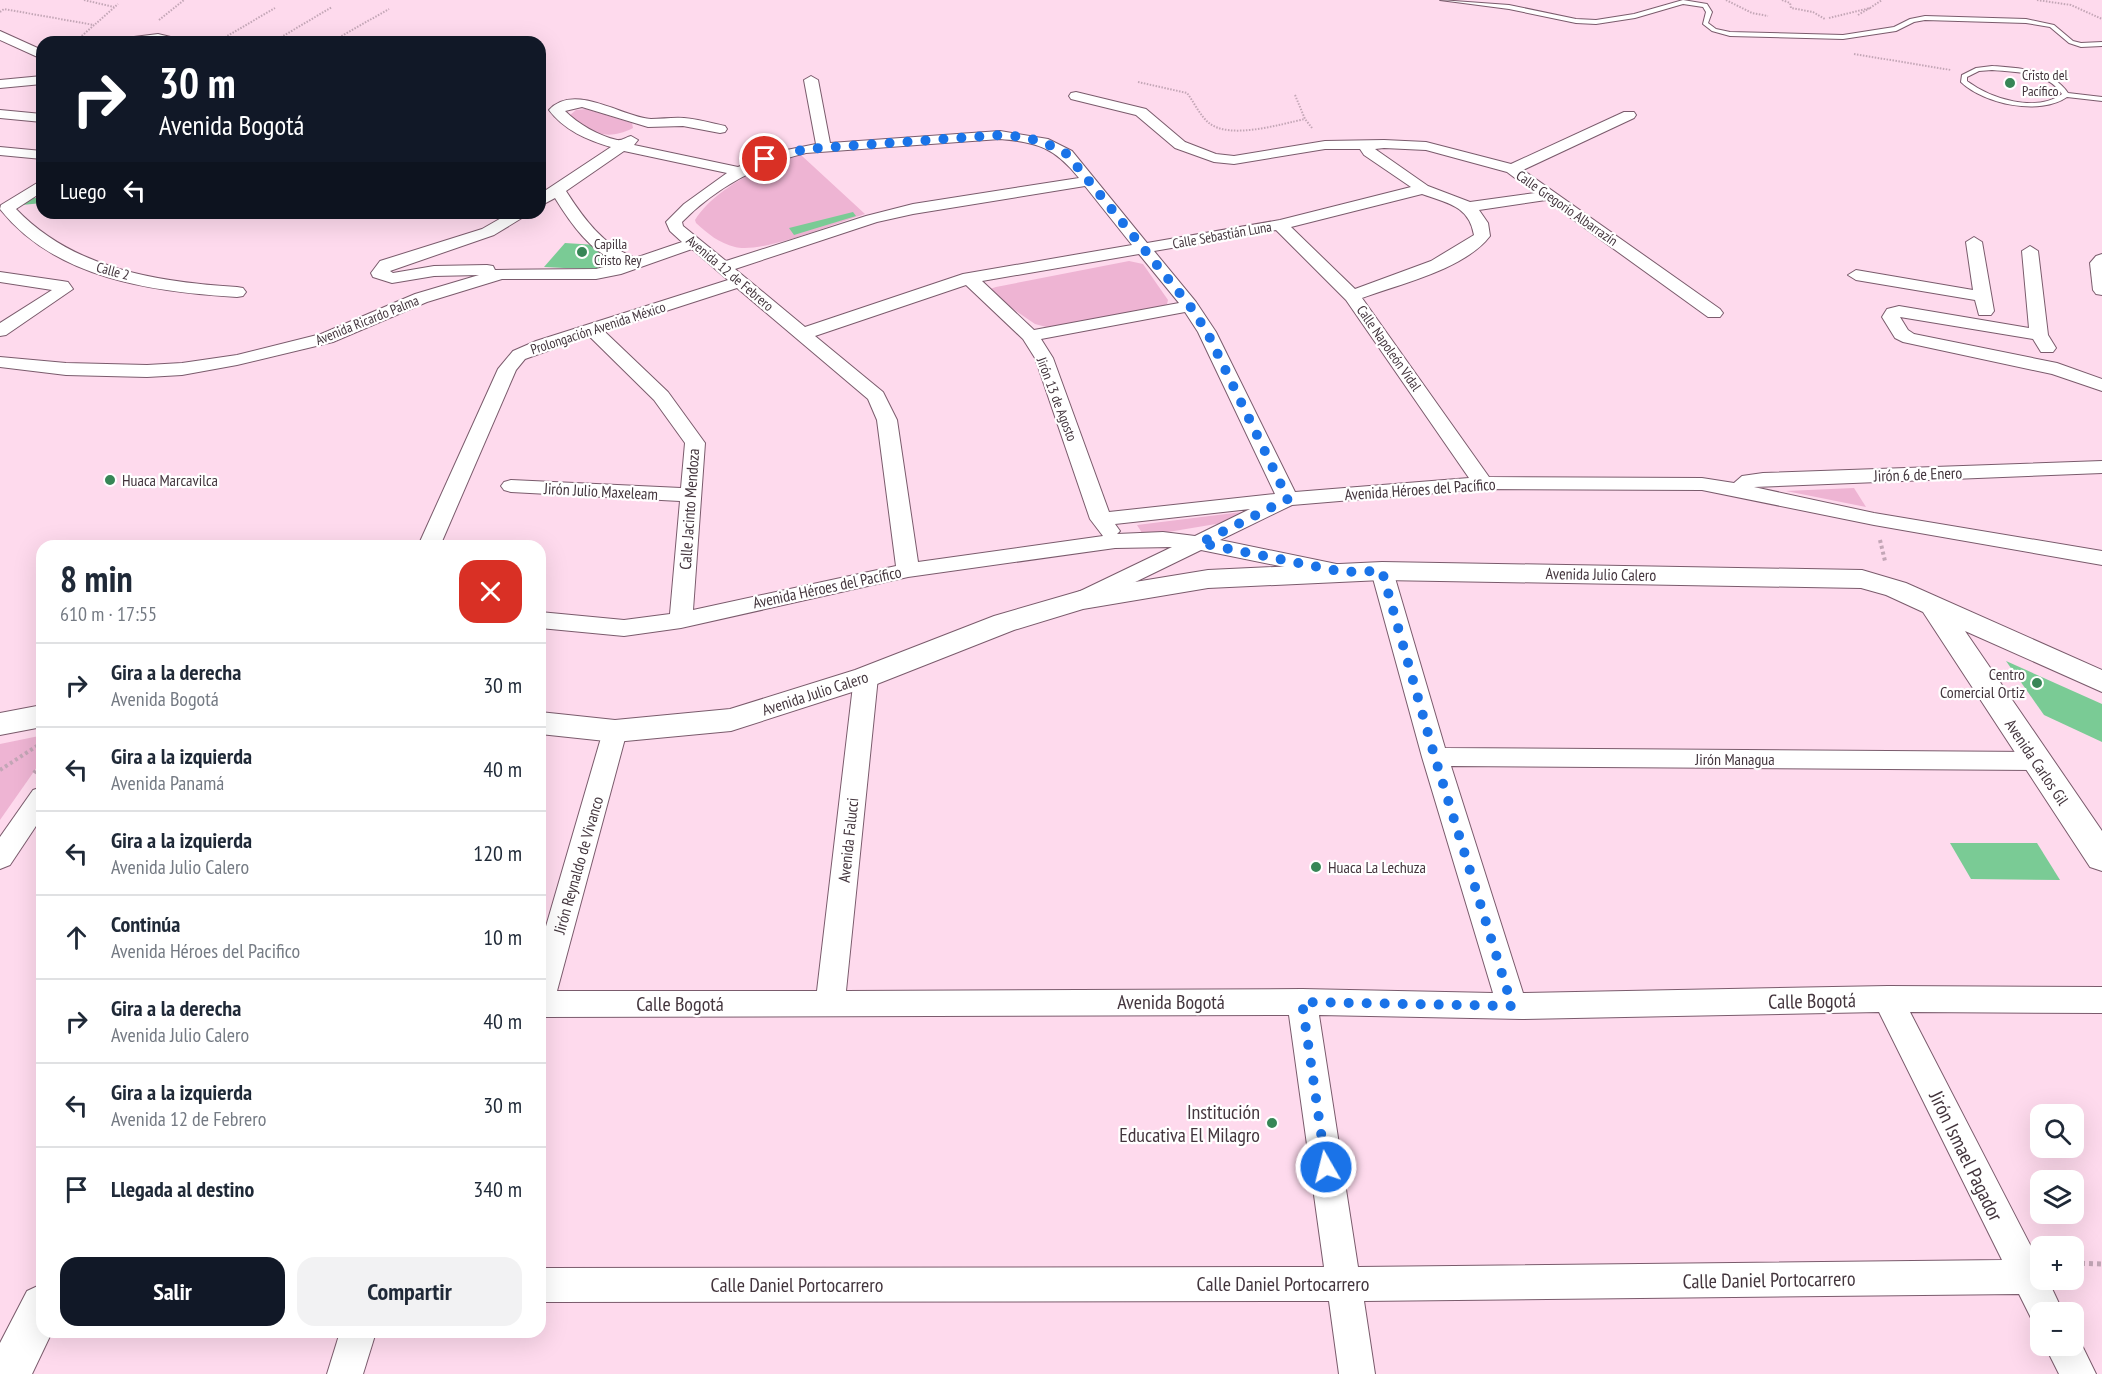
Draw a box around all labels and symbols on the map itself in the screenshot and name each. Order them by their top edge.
place label: Cristo del Pacífico [2022,66,2068,100]
marker: Cristo del Pacífico [2003,76,2017,90]
pin [739,133,790,184]
street label: Calle Gregorio Albarrazín [1513,166,1621,250]
street label: Calle Sebastián Luna [1171,217,1273,253]
street label: Avenida 12 de Febrero [683,231,777,315]
place label: Capilla Cristo Rey [594,235,642,269]
marker: Capilla Cristo Rey [575,245,589,259]
street label: Calle 2 [95,258,131,284]
street label: Avenida Ricardo Palma [313,291,421,349]
street label: Prolongación Avenida México [528,298,668,358]
street label: Calle Napoleón Vidal [1353,302,1426,395]
street label: Jirón 13 de Agosto [1032,354,1081,444]
street label: Calle Jacinto Mendoza [675,448,703,570]
street label: Jirón 6 de Enero [1872,462,1963,486]
place label: Huaca Marcavilca [122,470,218,490]
marker: Huaca Marcavilca [103,473,117,487]
street label: Avenida Héroes del Pacífico [1344,474,1496,504]
street label: Jirón Julio Maxeleam [543,478,658,504]
street label: Avenida Héroes del Pacífico [751,561,903,613]
street label: Avenida Julio Calero [1546,563,1657,585]
place label: Centro Comercial Ortiz [1940,664,2025,702]
street label: Avenida Julio Calero [759,666,871,720]
marker: Centro Comercial Ortiz [2030,676,2044,690]
street label: Avenida Carlos Gil [2001,715,2073,809]
street label: Jirón Managua [1694,749,1775,769]
street label: Jirón Reynaldo de Vivanco [549,794,607,937]
street label: Avenida Falucci [834,796,862,884]
place label: Huaca La Lechuza [1328,857,1426,877]
marker: Huaca La Lechuza [1309,860,1323,874]
street label: Calle Bogotá [1768,987,1856,1015]
street label: Avenida Bogotá [1117,989,1225,1015]
street label: Calle Bogotá [636,991,724,1017]
street label: Jirón Ismael Pagador [1923,1086,2009,1226]
place label: Institución Educativa El Milagro [1119,1099,1260,1148]
marker: Institución Educativa El Milagro [1265,1116,1279,1130]
position arrow [1294,1135,1358,1199]
street label: Calle Daniel Portocarrero [1682,1265,1856,1295]
street label: Calle Daniel Portocarrero [1197,1271,1369,1297]
street label: Calle Daniel Portocarrero [711,1272,883,1298]

